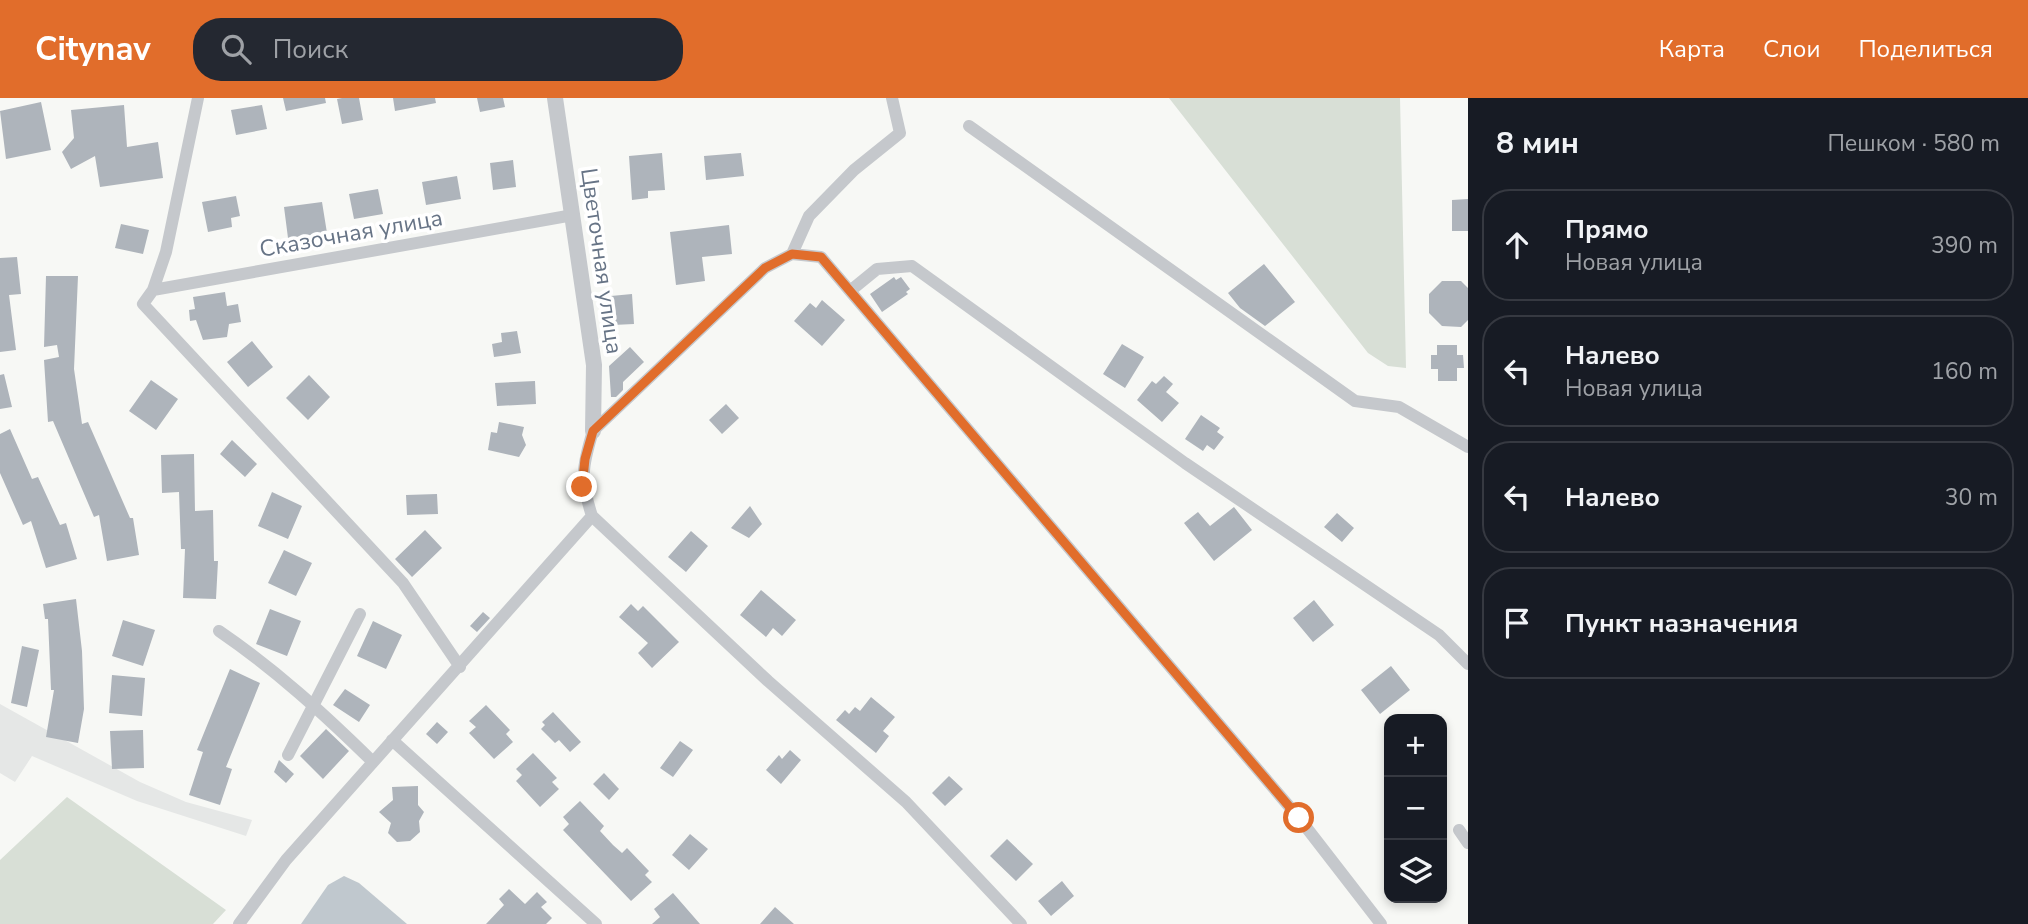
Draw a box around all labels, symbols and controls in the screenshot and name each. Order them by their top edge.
search box [193,18,683,81]
text: Citynav [35,27,151,72]
icon: search [217,30,255,68]
text: Поиск [273,32,348,67]
text: Карта [1659,33,1725,65]
text: Слои [1763,33,1820,65]
text: Поделиться [1858,33,1993,65]
text: 8 мин [1496,123,1579,164]
text: Пешком · 580 m [1827,128,2000,159]
street label: Цветочная улица [573,166,630,356]
street label: Сказочная улица [257,202,445,265]
text: Прямо [1565,212,1649,247]
icon: ahead [1498,226,1536,264]
text: 390 m [1931,230,1998,261]
text: Новая улица [1565,247,1703,278]
text: Налево [1565,338,1660,373]
icon: left [1498,352,1536,390]
text: 160 m [1931,356,1998,387]
text: Новая улица [1565,373,1703,404]
route end [566,471,597,502]
icon: left [1498,478,1536,516]
text: Налево [1565,480,1660,515]
text: 30 m [1945,482,1998,513]
icon: arrive [1498,604,1536,642]
text: Пункт назначения [1565,606,1798,641]
map controls [1384,714,1447,903]
button: + [1384,714,1447,777]
button: − [1384,777,1447,840]
route start [1283,802,1314,833]
button: layers [1384,840,1447,903]

